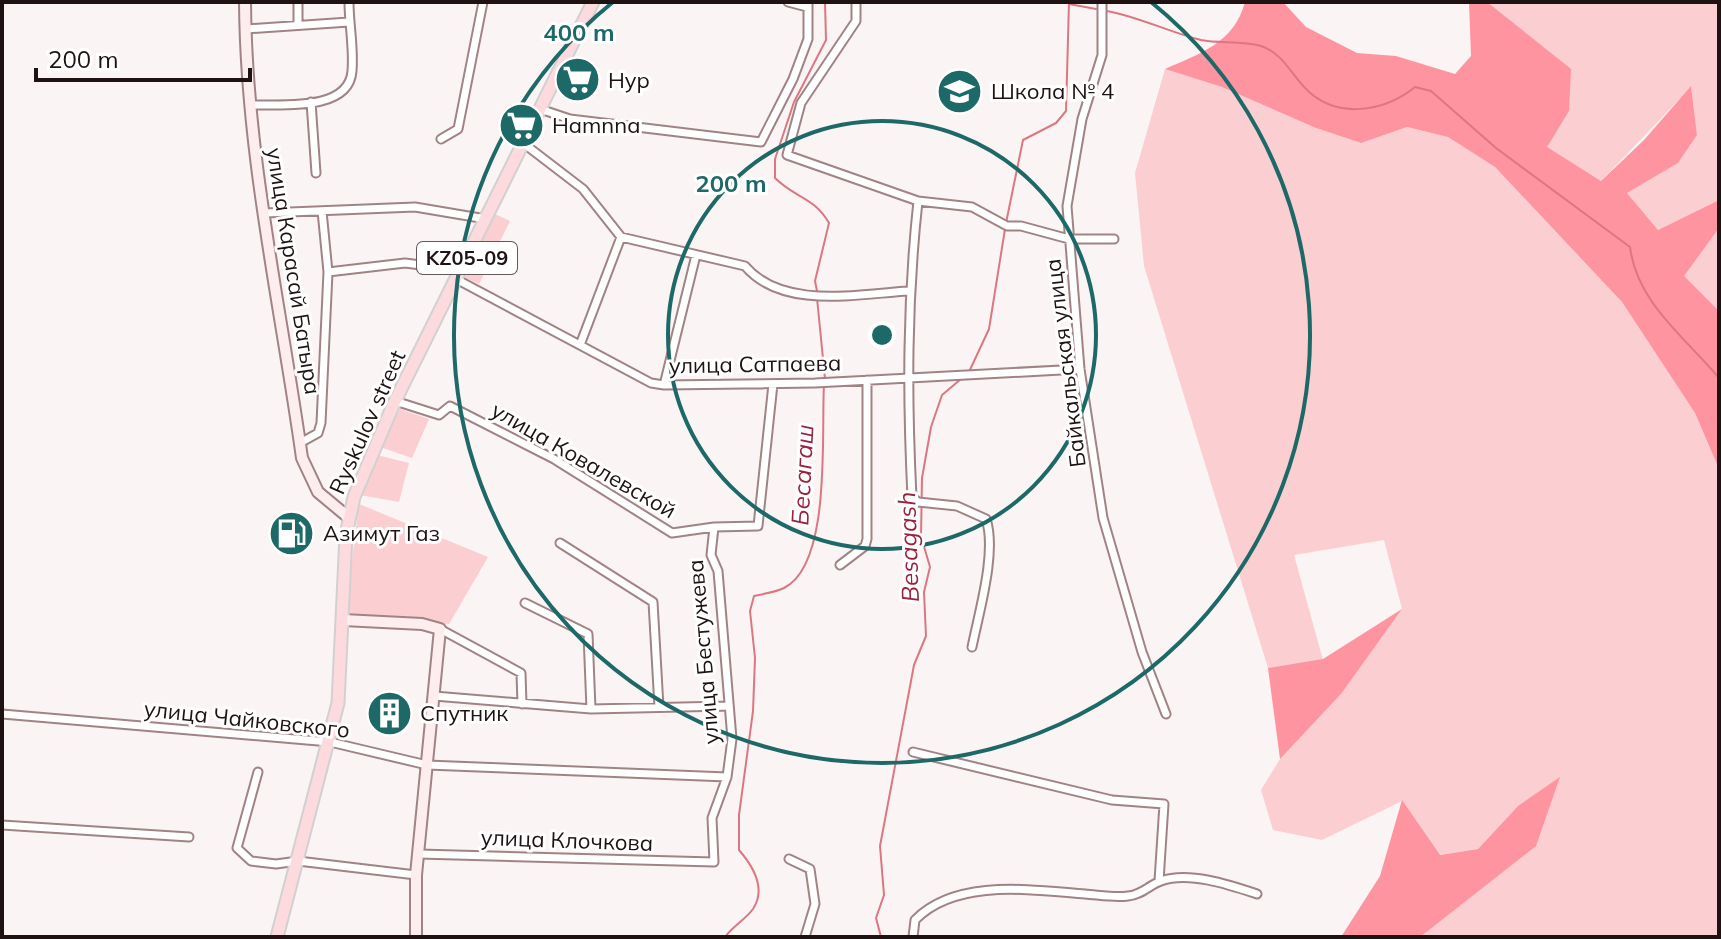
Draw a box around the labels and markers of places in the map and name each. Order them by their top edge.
supermarket icon: Hyp [553,56,601,104]
place label: Hyp [608,66,650,94]
school or university icon: Школа № 4 [936,67,984,115]
place label: Школа № 4 [991,77,1114,105]
supermarket icon: Hamnna [497,101,545,149]
place label: Hamnna [552,111,640,139]
centre of rings [868,321,896,349]
fuel station icon: Азимут Газ [268,509,316,557]
place label: Азимут Газ [323,519,440,547]
building icon: Спутник [365,689,413,737]
place label: Спутник [420,699,508,727]

